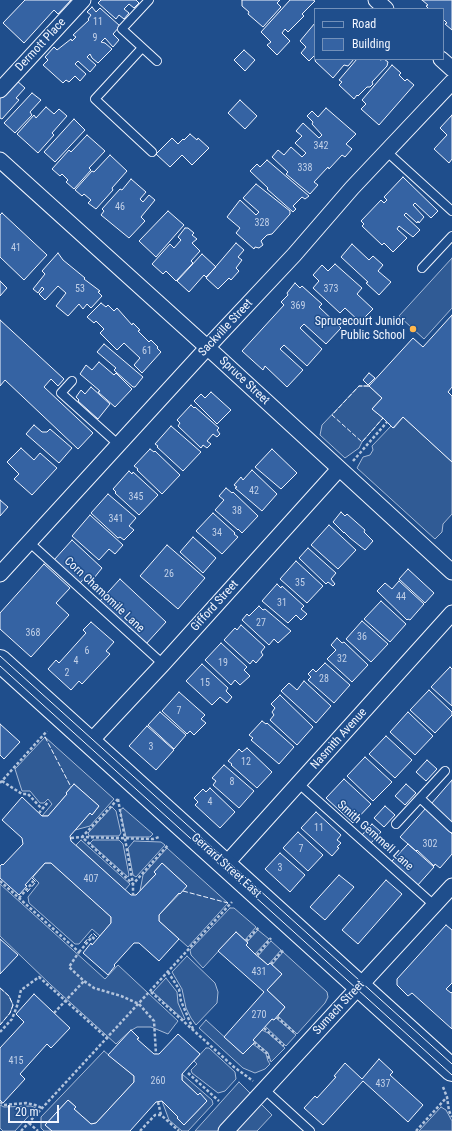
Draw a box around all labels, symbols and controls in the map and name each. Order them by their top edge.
legend [314,8,444,60]
street label: Dermott Place [13,15,69,75]
house number: 11 [93,16,103,28]
text: Road [352,17,376,31]
house number: 9 [93,32,97,44]
text: Building [352,37,390,51]
house number: 342 [314,140,328,152]
house number: 338 [298,162,312,174]
house number: 46 [115,201,125,213]
house number: 328 [255,217,269,229]
house number: 41 [11,242,21,254]
house number: 53 [75,283,85,295]
house number: 373 [324,283,338,295]
street label: Sackville Street [196,296,256,360]
house number: 369 [291,300,305,312]
place label: Sprucecourt Junior Public School [315,315,405,343]
marker: Sprucecourt Junior Public School [408,324,418,334]
house number: 61 [142,345,152,357]
street label: Spruce Street [216,354,272,408]
house number: 42 [249,485,259,497]
house number: 345 [129,491,143,503]
house number: 38 [232,505,242,517]
house number: 341 [109,513,123,525]
house number: 34 [212,527,222,539]
street label: Corn Chamomile Lane [61,554,147,636]
house number: 26 [164,568,174,580]
street label: Gifford Street [188,577,242,635]
house number: 35 [295,577,305,589]
house number: 44 [396,591,406,603]
house number: 31 [277,597,287,609]
house number: 27 [256,617,266,629]
house number: 368 [26,627,40,639]
house number: 36 [357,631,367,643]
house number: 6 [85,645,89,657]
house number: 32 [337,653,347,665]
house number: 4 [74,655,78,667]
house number: 19 [218,657,228,669]
house number: 2 [65,667,69,679]
house number: 28 [319,673,329,685]
house number: 15 [200,677,210,689]
house number: 7 [177,705,181,717]
street label: Nasmith Avenue [308,706,370,772]
house number: 3 [149,741,153,753]
house number: 12 [241,756,251,768]
house number: 8 [230,776,234,788]
house number: 4 [208,796,212,808]
street label: Smith Gemmell Lane [334,798,416,874]
house number: 11 [314,822,324,834]
street label: Gerrard Street East [188,831,264,901]
house number: 302 [423,838,437,850]
house number: 7 [299,843,303,855]
house number: 3 [278,862,282,874]
house number: 407 [84,873,98,885]
house number: 431 [252,966,266,978]
street label: Sumach Street [310,978,368,1038]
house number: 270 [252,1009,266,1021]
house number: 415 [9,1055,23,1067]
house number: 260 [151,1075,165,1087]
house number: 437 [376,1078,390,1090]
scale bar [10,1097,61,1123]
text: 20 m [15,1105,39,1119]

